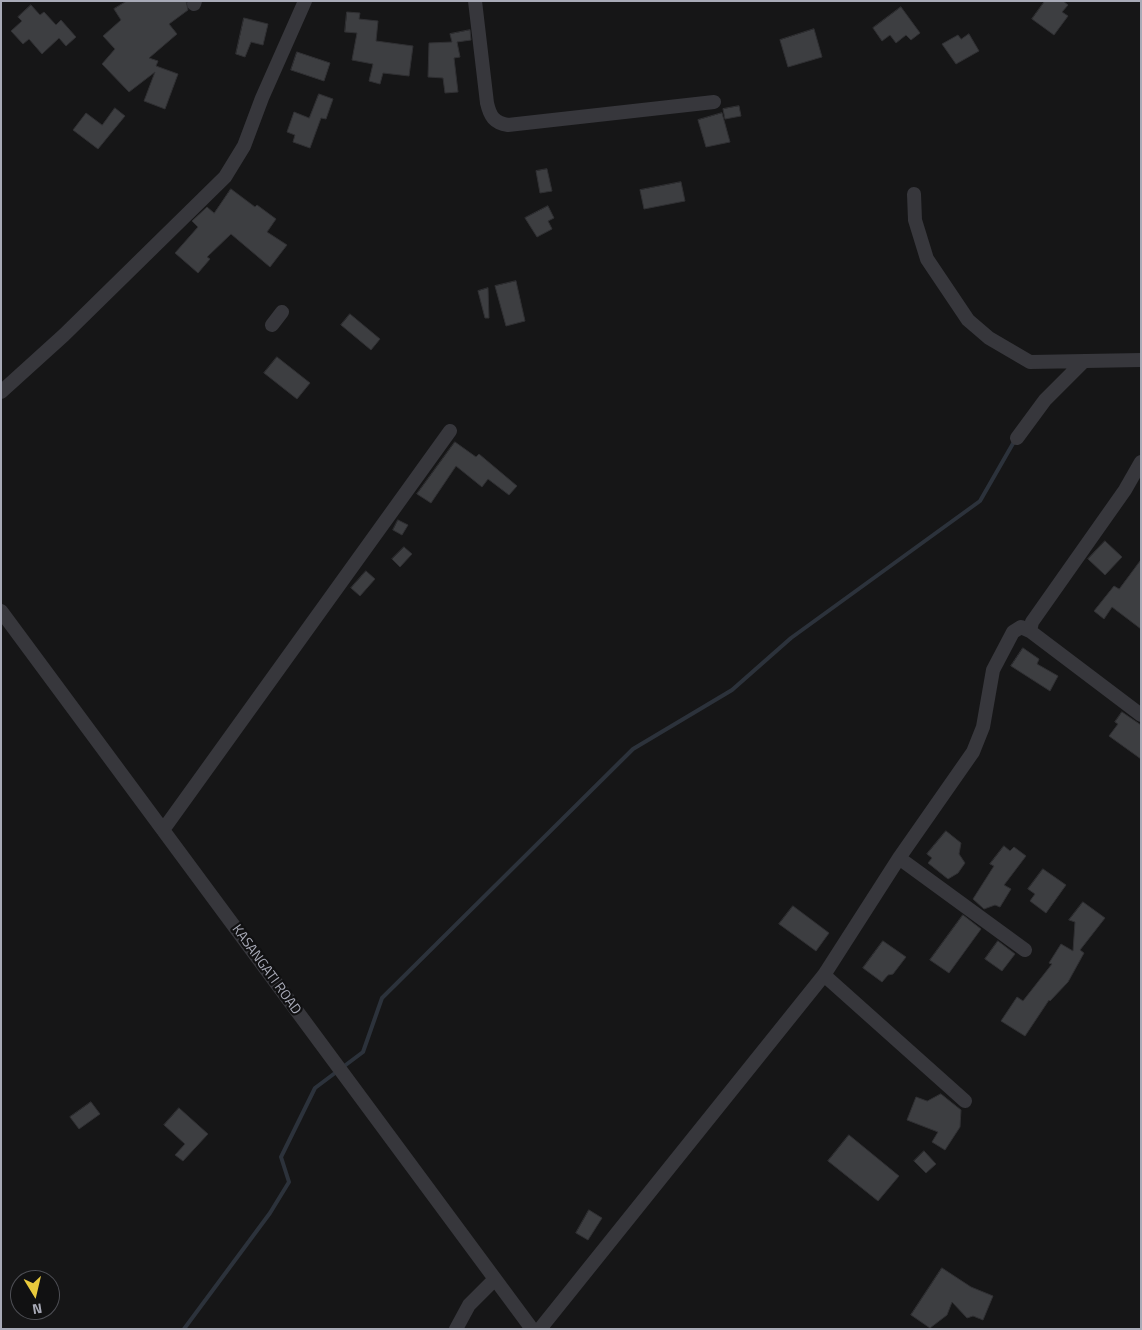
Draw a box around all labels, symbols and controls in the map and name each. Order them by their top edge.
street label: KASANGATI ROAD [228,922,304,1018]
north arrow [10,1270,60,1320]
text: N [31,1298,44,1320]

